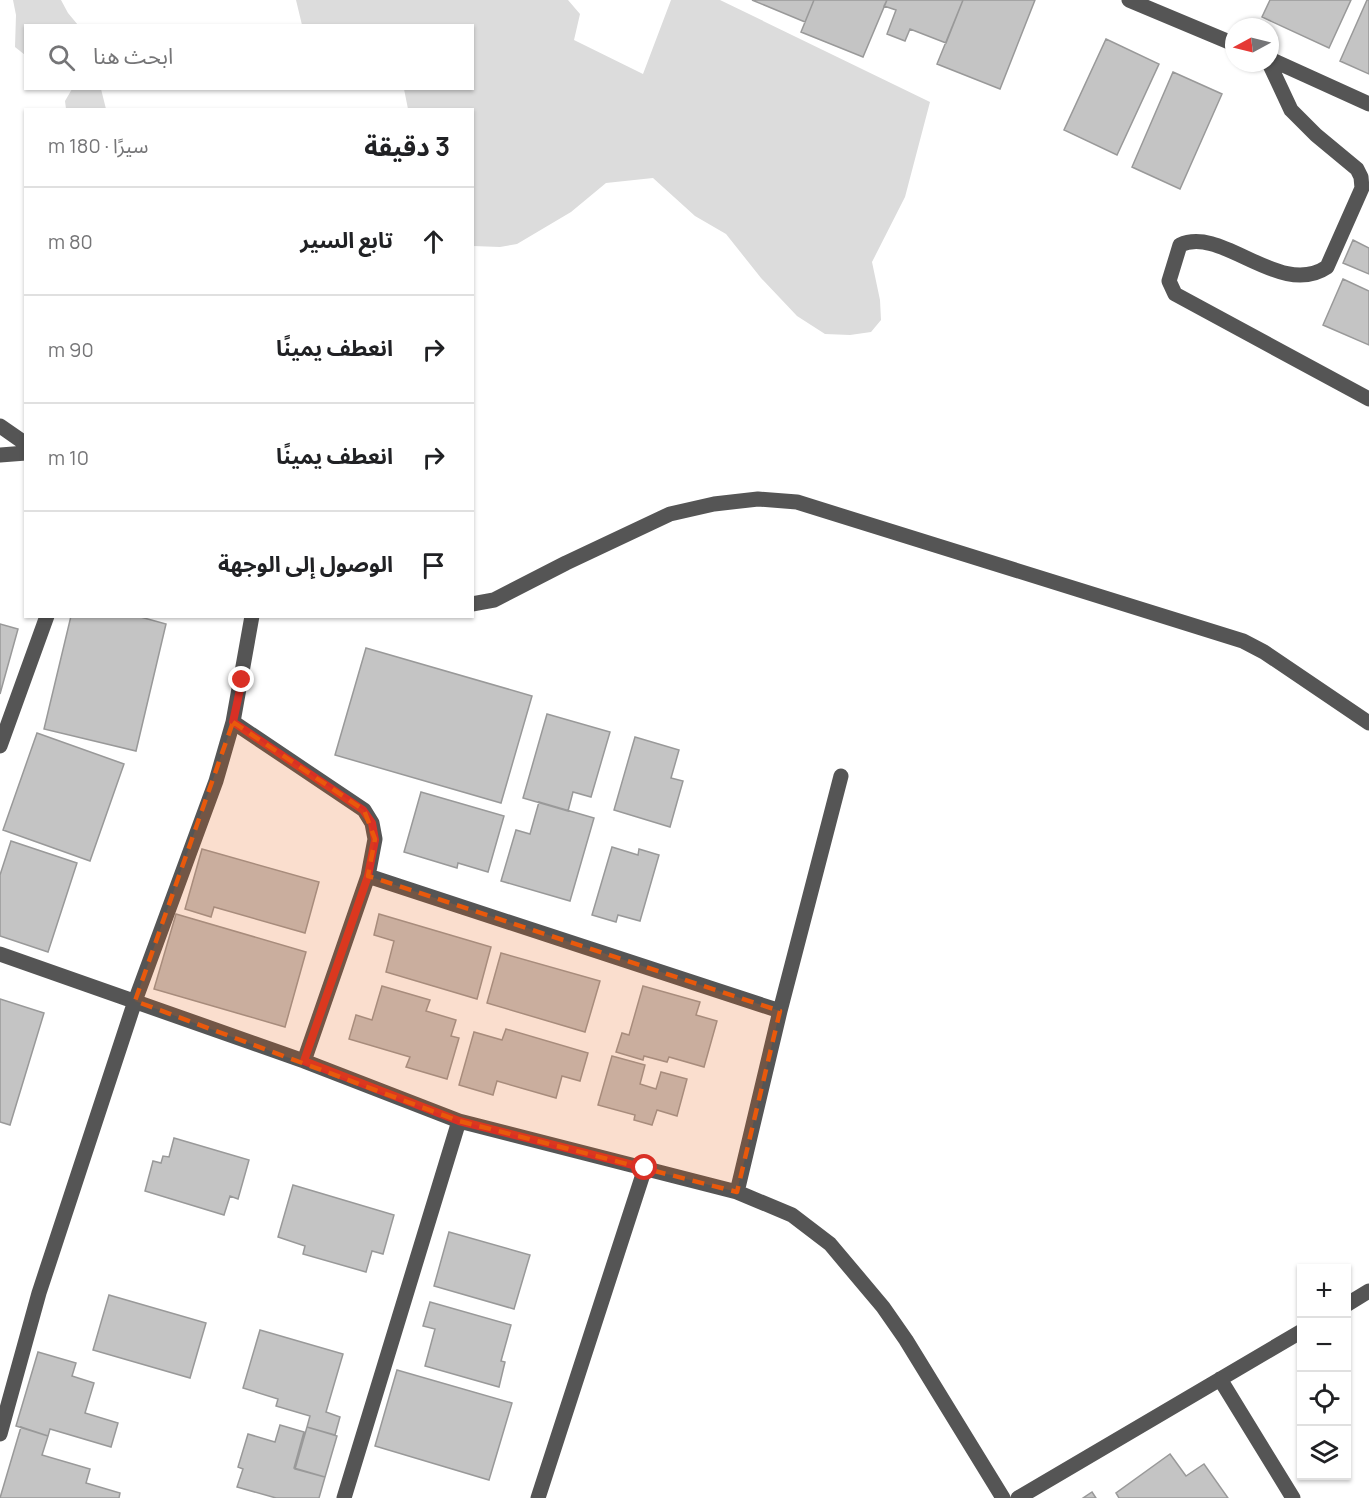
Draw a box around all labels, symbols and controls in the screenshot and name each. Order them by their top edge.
north arrow [1225,18,1279,72]
search box [24,24,474,90]
icon: search [45,41,78,74]
text: ابحث هنا [93,41,173,71]
text: 3 دقيقة [364,128,450,164]
text: سيرًا · 180 m [48,132,148,159]
text: تابع السير [300,225,393,255]
icon: ahead [417,225,450,258]
text: 80 m [48,228,93,255]
text: انعطف يمينًا [276,333,393,363]
icon: right [417,333,450,366]
text: 90 m [48,336,94,363]
text: انعطف يمينًا [276,441,393,471]
icon: right [417,441,450,474]
text: 10 m [48,444,89,471]
text: الوصول إلى الوجهة [218,549,393,579]
icon: arrive [417,549,450,582]
route end [228,666,254,692]
route start [631,1154,657,1180]
map controls [1297,1264,1351,1480]
button: + [1297,1264,1351,1318]
button: − [1297,1318,1351,1372]
button: locate [1297,1372,1351,1426]
button: layers [1297,1426,1351,1480]

